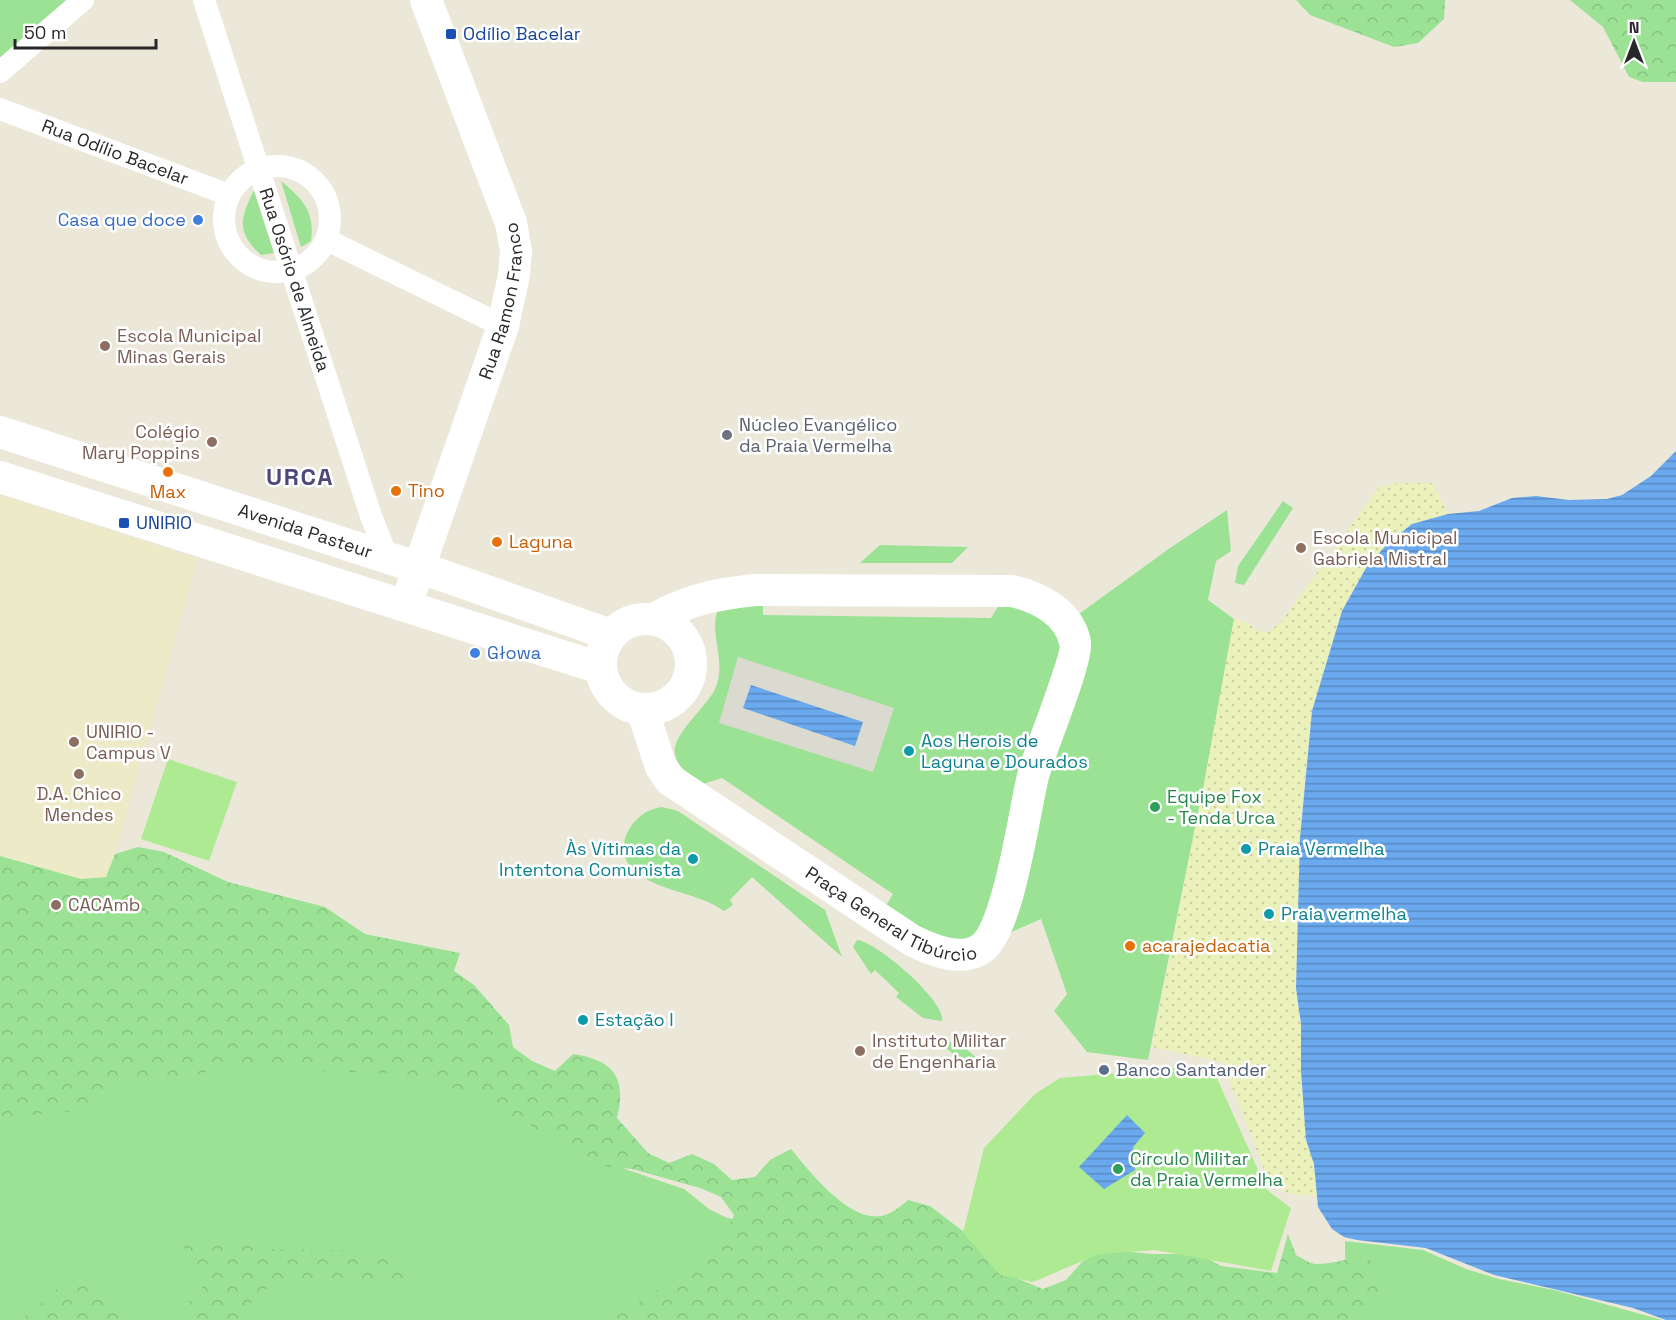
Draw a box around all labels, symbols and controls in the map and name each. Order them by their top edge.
scale bar [15,12,156,50]
north arrow [1604,12,1664,72]
text: N [1629,17,1639,38]
text: 50 m [24,21,66,44]
place label: Odílio Bacelar [463,22,581,45]
marker: Odílio Bacelar [444,27,458,41]
street label: Rua Odílio Bacelar [39,114,192,190]
street label: Rua Osório de Almeida [255,185,336,374]
place label: Casa que doce [58,208,186,231]
marker: Casa que doce [191,213,205,227]
street label: Rua Ramon Franco [473,221,528,382]
place label: Escola Municipal Minas Gerais [117,324,261,368]
marker: Escola Municipal Minas Gerais [98,339,112,353]
place label: Núcleo Evangélico da Praia Vermelha [739,413,897,457]
place label: Colégio Mary Poppins [82,420,200,464]
marker: Núcleo Evangélico da Praia Vermelha [720,428,734,442]
marker: Colégio Mary Poppins [205,435,219,449]
district label: URCA [266,461,334,492]
marker: Max [161,465,175,479]
place label: Tino [408,479,445,502]
place label: Max [150,480,186,503]
marker: Tino [389,484,403,498]
street label: Avenida Pasteur [235,498,376,563]
place label: UNIRIO [136,511,192,534]
marker: UNIRIO [117,516,131,530]
place label: Escola Municipal Gabriela Mistral [1313,526,1457,570]
place label: Laguna [509,530,573,553]
marker: Laguna [490,535,504,549]
marker: Escola Municipal Gabriela Mistral [1294,541,1308,555]
place label: Głowa [487,641,541,664]
marker: Głowa [468,646,482,660]
place label: UNIRIO - Campus V [86,720,171,764]
place label: Aos Herois de Laguna e Dourados [921,729,1088,773]
marker: UNIRIO - Campus V [67,735,81,749]
marker: Aos Herois de Laguna e Dourados [902,744,916,758]
marker: D.A. Chico Mendes [72,767,86,781]
place label: D.A. Chico Mendes [37,782,121,826]
place label: Equipe Fox - Tenda Urca [1167,785,1275,829]
marker: Equipe Fox - Tenda Urca [1148,800,1162,814]
place label: Às Vítimas da Intentona Comunista [499,837,681,881]
place label: Praia Vermelha [1258,837,1385,860]
marker: Praia Vermelha [1239,842,1253,856]
marker: Às Vítimas da Intentona Comunista [686,852,700,866]
street label: Praça General Tibúrcio [801,861,980,966]
place label: CACAmb [68,893,140,916]
marker: CACAmb [49,898,63,912]
place label: Praia vermelha [1281,902,1407,925]
marker: Praia vermelha [1262,907,1276,921]
place label: acarajedacatia [1142,934,1270,957]
marker: acarajedacatia [1123,939,1137,953]
place label: Estação I [595,1008,674,1031]
marker: Estação I [576,1013,590,1027]
place label: Instituto Militar de Engenharia [872,1029,1007,1073]
marker: Instituto Militar de Engenharia [853,1044,867,1058]
place label: Banco Santander [1116,1058,1267,1081]
marker: Banco Santander [1097,1063,1111,1077]
place label: Círculo Militar da Praia Vermelha [1130,1147,1283,1191]
marker: Círculo Militar da Praia Vermelha [1111,1162,1125,1176]

